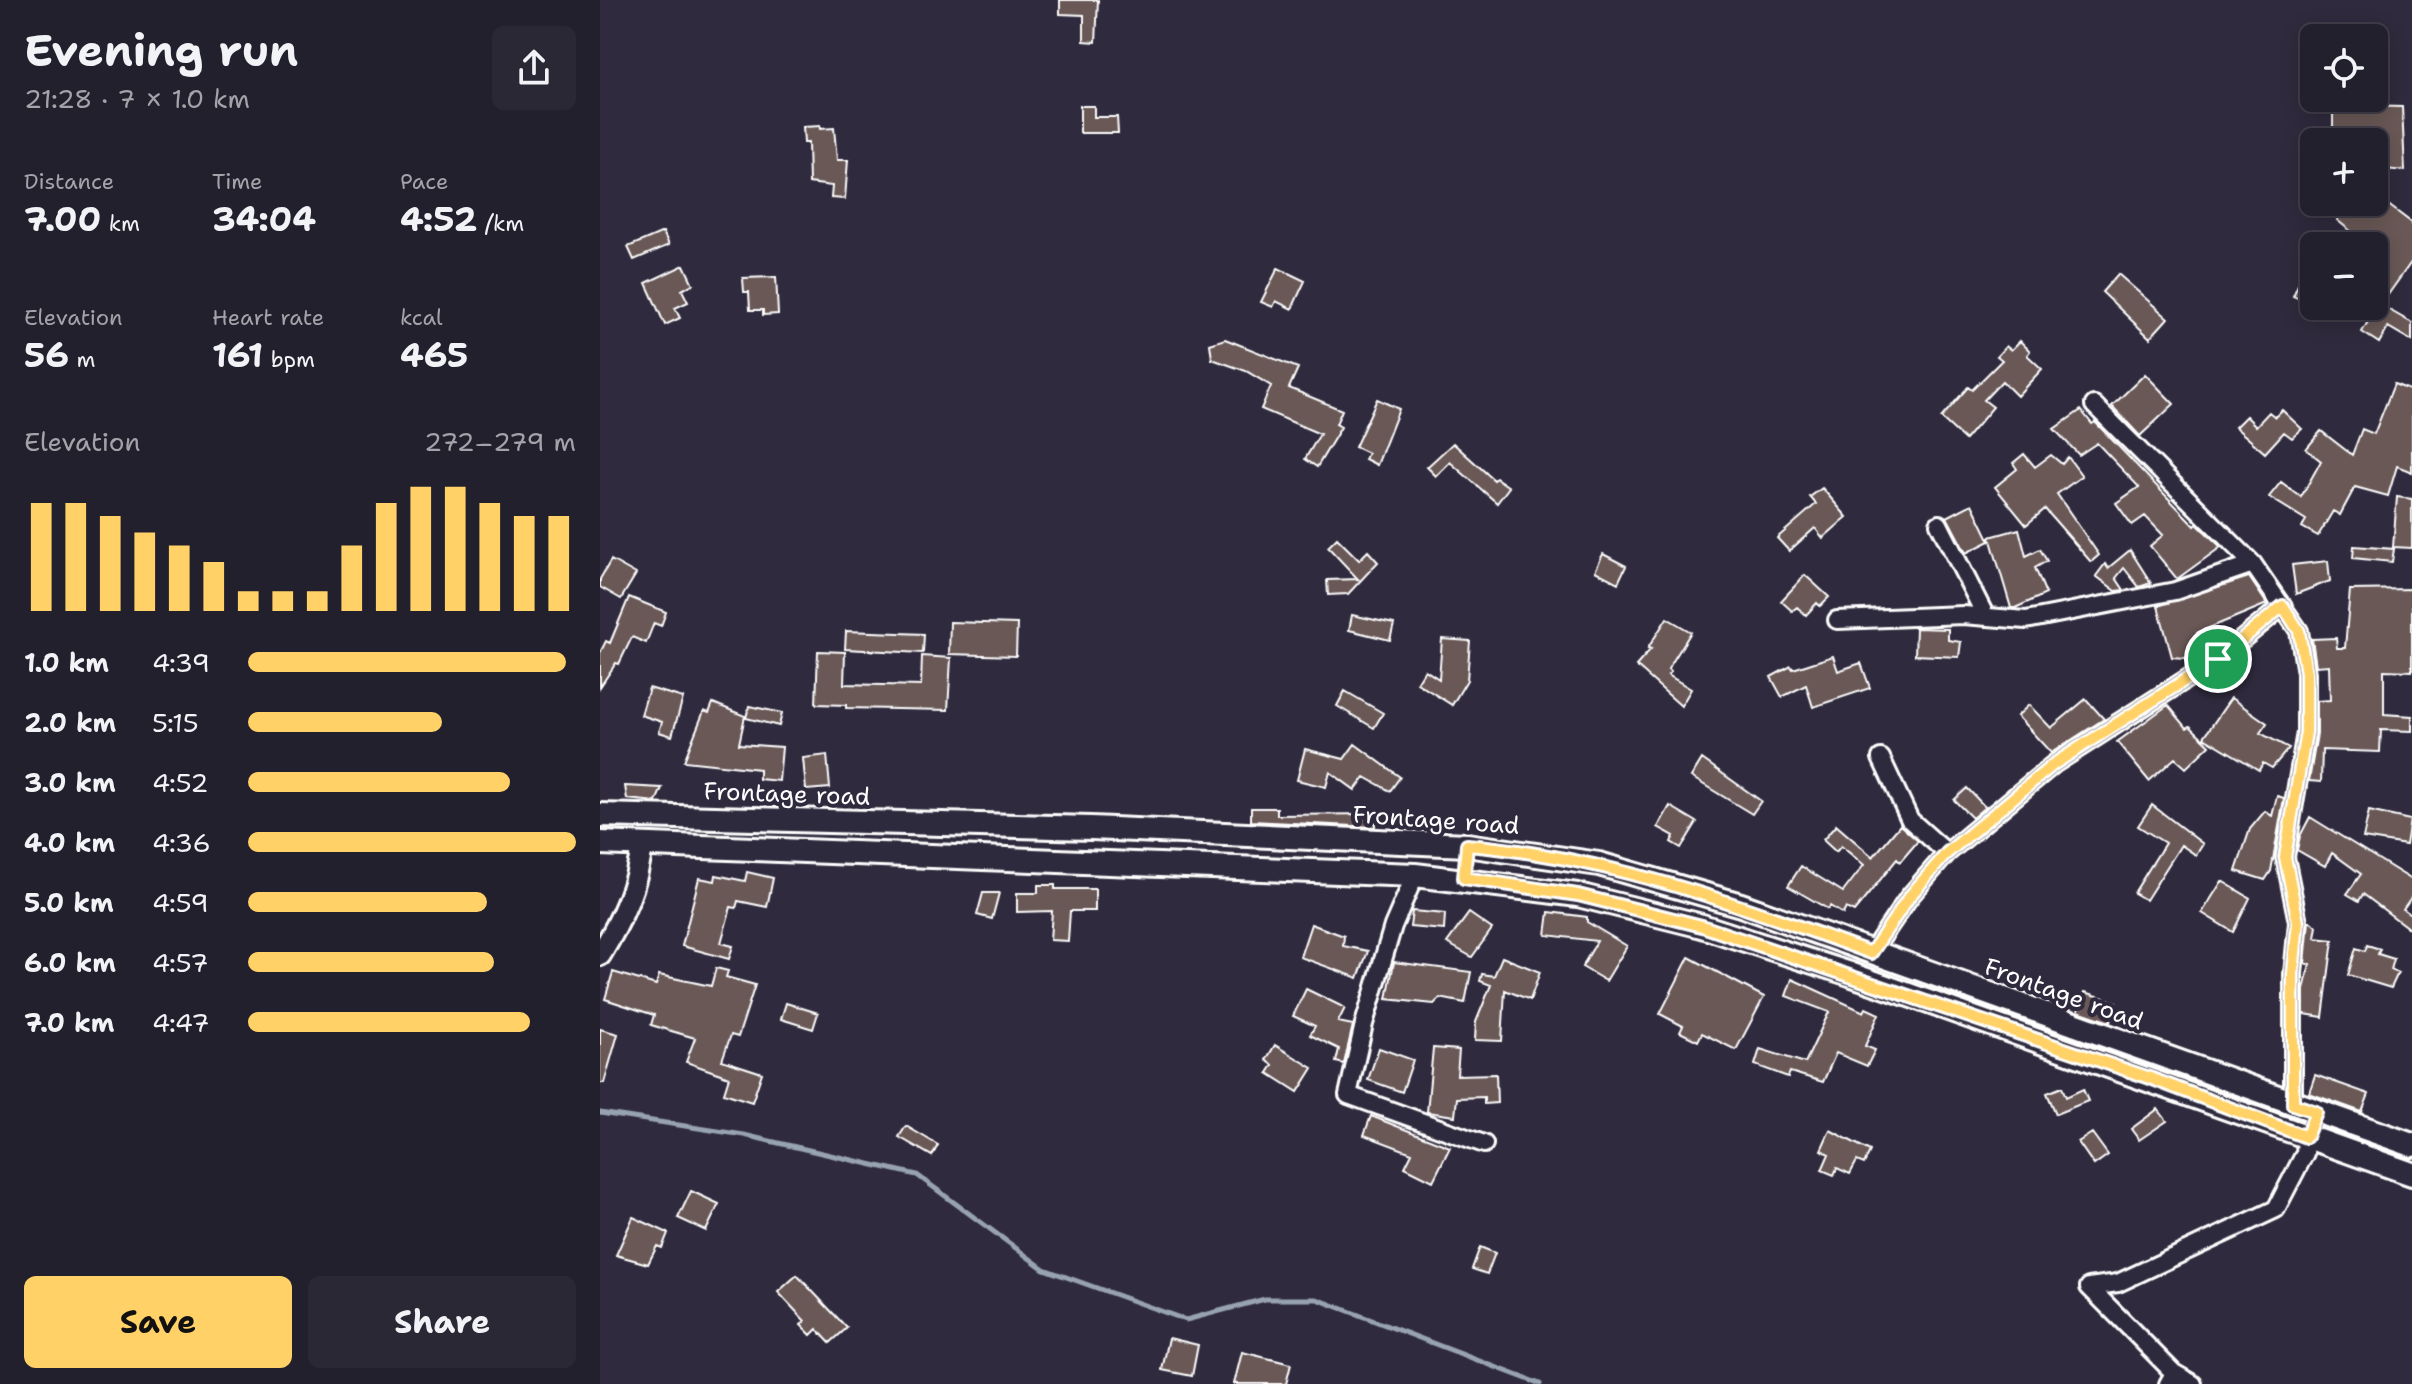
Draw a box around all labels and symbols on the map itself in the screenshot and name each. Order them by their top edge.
pin [2184,625,2252,693]
street label: Frontage road [703,775,871,813]
street label: Frontage road [1352,798,1520,842]
street label: Frontage road [1980,950,2148,1038]

